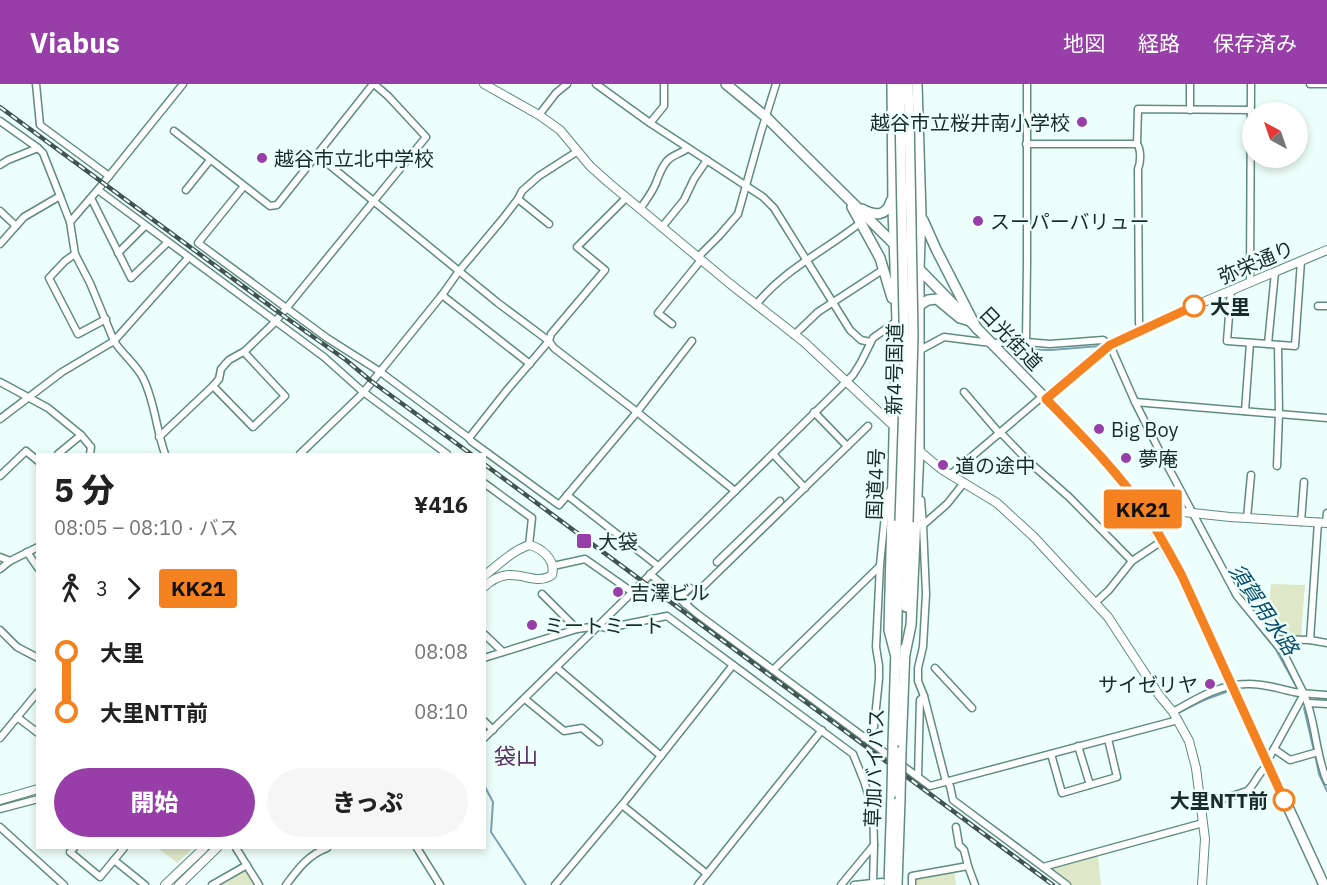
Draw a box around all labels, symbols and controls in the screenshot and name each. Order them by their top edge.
text: Viabus [30,24,120,61]
text: 地図 [1063,29,1105,57]
text: 経路 [1138,29,1180,57]
text: 保存済み [1213,29,1297,57]
north arrow [1242,102,1308,168]
map controls [1242,102,1308,168]
place label: 越谷市立桜井南小学校 [870,109,1070,136]
marker: 越谷市立桜井南小学校 [1075,115,1089,129]
place label: 越谷市立北中学校 [274,145,434,172]
marker: 越谷市立北中学校 [255,151,269,165]
place label: スーパーバリュー [990,208,1150,235]
marker: スーパーバリュー [971,214,985,228]
street label: 弥栄通り [1214,234,1298,290]
place label: 大里 [1210,293,1250,320]
marker: 大里 [1183,295,1205,317]
street label: 日光街道 [974,300,1048,376]
street label: 新4号国道 [880,323,908,415]
place label: Big Boy [1111,416,1179,443]
marker: Big Boy [1092,422,1106,436]
place label: 夢庵 [1138,445,1178,472]
street label: 国道4号 [860,448,890,520]
marker: 夢庵 [1119,451,1133,465]
place label: 道の途中 [955,452,1035,479]
marker: 道の途中 [936,458,950,472]
text: 5 分 [54,468,115,511]
text: ¥416 [414,490,468,519]
line badge: KK21 [1101,490,1185,528]
text: KK21 [1116,495,1170,523]
text: 08:05 – 08:10 · バス [54,514,239,541]
place label: 大袋 [598,528,638,555]
marker: 大袋 [575,532,593,550]
water label: 須賀用水路 [1223,558,1306,662]
icon: walk [54,572,87,605]
icon: forward [117,572,150,605]
text: KK21 [171,574,225,602]
text: 3 [96,575,108,602]
place label: 吉澤ビル [630,579,710,606]
marker: 吉澤ビル [611,585,625,599]
place label: ミートミート [544,612,664,639]
marker: ミートミート [525,618,539,632]
text: 大里 [100,638,144,667]
text: 08:08 [414,638,468,665]
place label: サイゼリヤ [1098,671,1198,698]
marker: サイゼリヤ [1203,677,1217,691]
text: 大里NTT前 [100,698,208,727]
text: 08:10 [414,698,468,725]
street label: 草加バイパス [858,708,890,828]
district label: 袋山 [494,741,538,770]
button: 開始 [54,768,255,837]
button: きっぷ [267,768,468,837]
place label: 大里NTT前 [1170,787,1268,814]
marker: 大里NTT前 [1273,789,1295,811]

